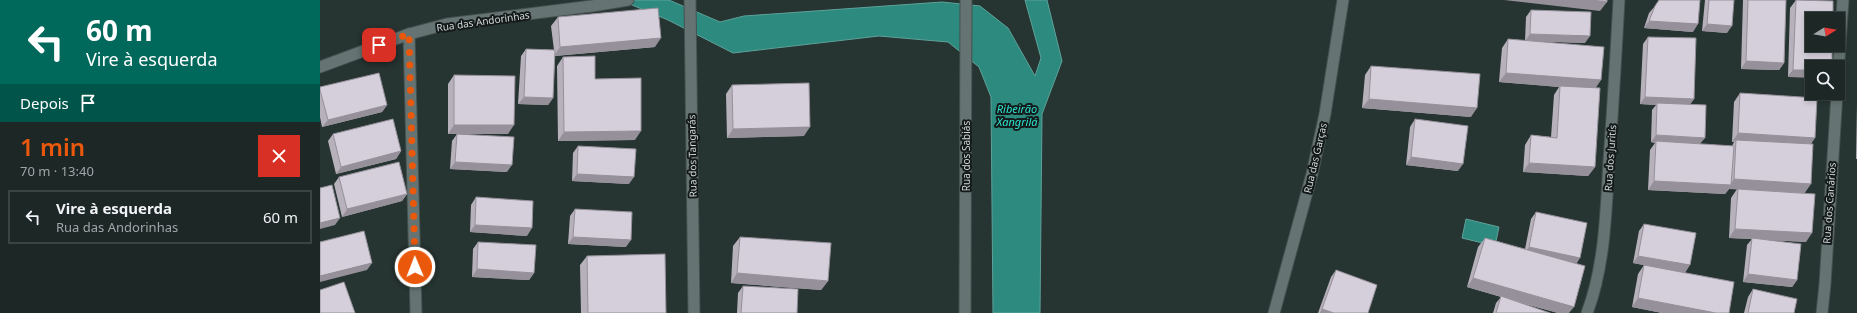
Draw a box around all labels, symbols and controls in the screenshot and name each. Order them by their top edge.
street label: Rua das Andorinhas [435,7,531,34]
text: 60 m [86,11,153,49]
north arrow [1805,12,1845,52]
map controls [1805,12,1845,100]
icon: left [20,16,72,68]
pin [362,28,396,62]
icon: arrive [368,34,390,56]
text: Vire à esquerda [86,47,218,71]
button: search [1805,60,1845,100]
icon: arrive [77,92,99,114]
text: Depois [20,93,69,113]
water label: Ribeirão Xangrilá [995,101,1038,129]
street label: Rua dos Tangarás [684,114,700,198]
street label: Rua dos Sabiás [959,121,973,191]
street label: Rua das Garças [1300,121,1330,195]
street label: Rua dos Juritís [1601,124,1619,192]
text: 1 min [20,130,85,163]
button: close [258,135,300,177]
text: 70 m · 13:40 [20,162,94,180]
street label: Rua dos Canários [1819,162,1839,244]
text: Vire à esquerda [56,198,172,218]
icon: left [22,206,44,228]
text: 60 m [263,207,298,227]
text: Rua das Andorinhas [56,218,178,236]
position arrow [394,246,436,288]

